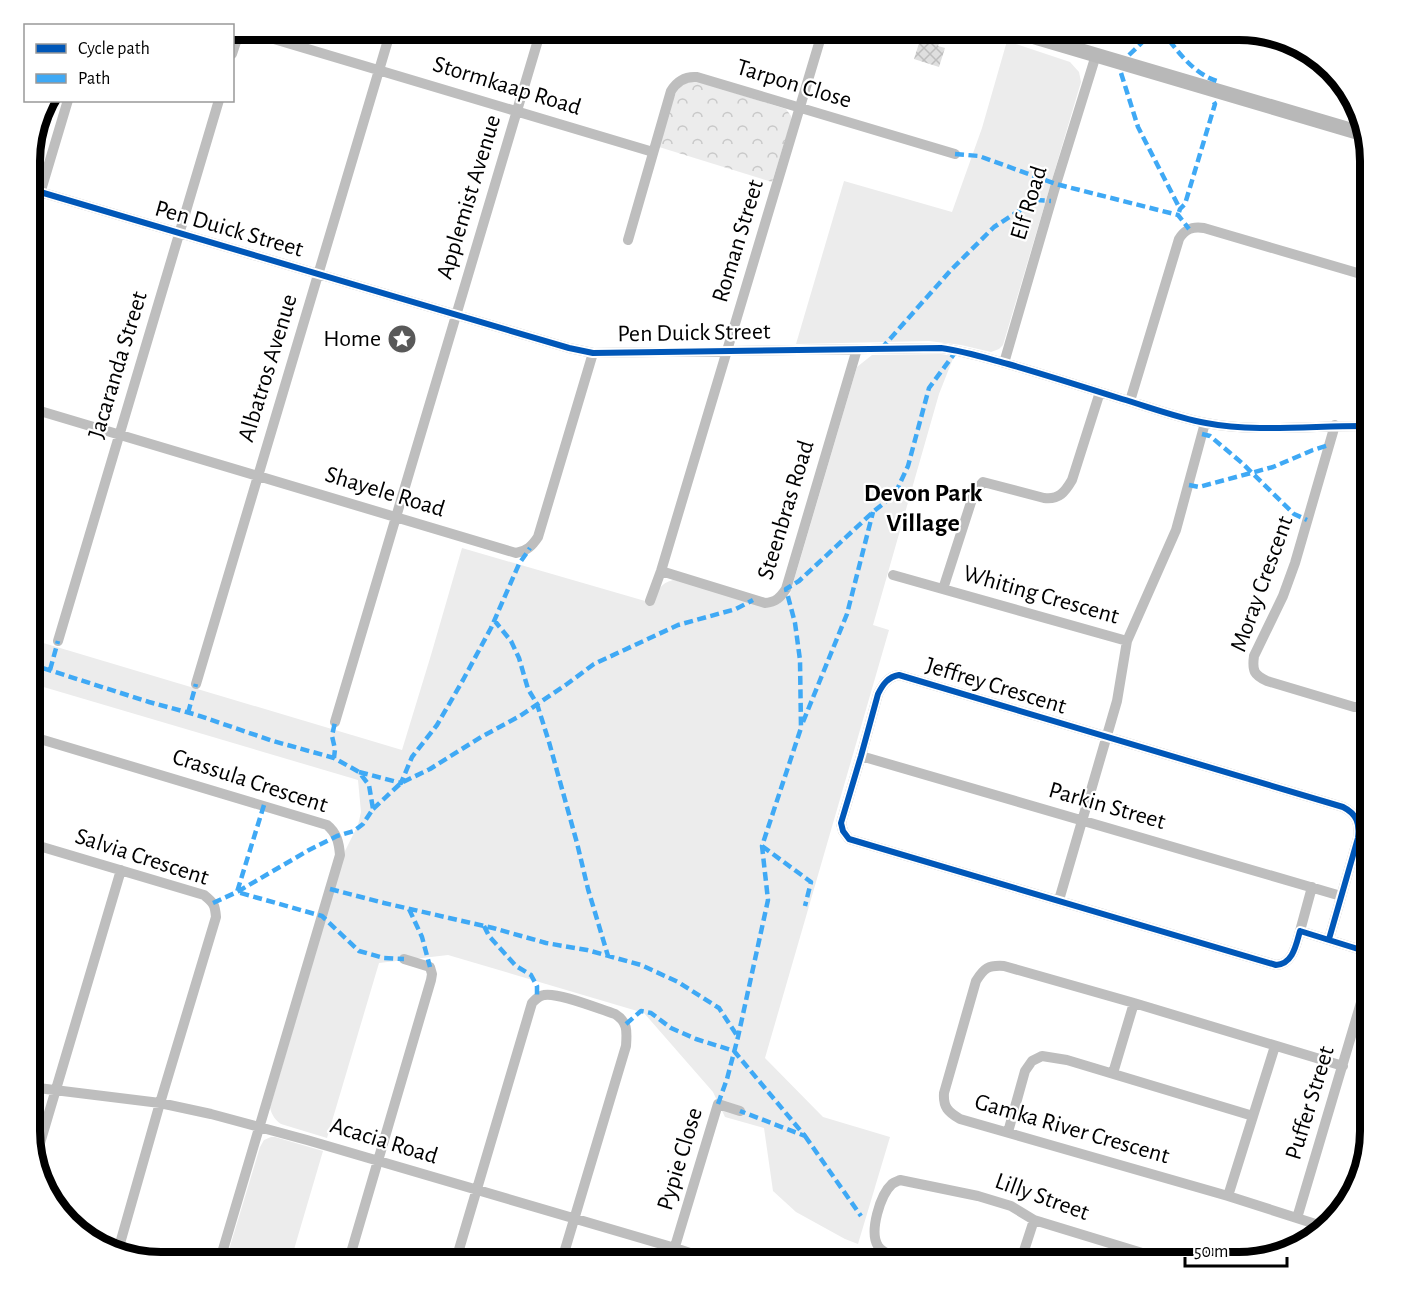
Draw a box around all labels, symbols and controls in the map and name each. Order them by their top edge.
legend [24,24,234,102]
text: Cycle path [78,40,150,58]
street label: Stormkaap Road [430,52,584,120]
street label: Tarpon Close [734,55,854,113]
text: Path [78,70,110,88]
street label: Applemist Avenue [433,112,505,282]
street label: Elf Road [1006,163,1052,243]
street label: Roman Street [708,176,768,305]
street label: Pen Duick Street [152,196,306,262]
street label: Jacaranda Street [84,288,152,441]
street label: Albatros Avenue [234,291,302,445]
street label: Pen Duick Street [617,320,771,346]
place icon: Home [386,323,418,355]
place label: Home [323,327,381,351]
street label: Steenbras Road [753,437,819,583]
street label: Shayele Road [322,462,448,522]
district label: Devon Park Village [864,480,982,536]
street label: Moray Crescent [1226,513,1298,655]
street label: Whiting Crescent [960,561,1122,629]
street label: Jeffrey Crescent [923,653,1069,719]
street label: Crassula Crescent [169,745,331,817]
street label: Parkin Street [1046,778,1168,834]
street label: Salvia Crescent [72,824,212,890]
street label: Puffer Street [1281,1043,1339,1163]
street label: Gamka River Crescent [972,1090,1172,1168]
street label: Pypie Close [653,1105,707,1213]
street label: Acacia Road [327,1113,441,1169]
street label: Lilly Street [992,1169,1093,1225]
scale bar [1185,1230,1287,1268]
text: 50 m [1194,1243,1228,1261]

